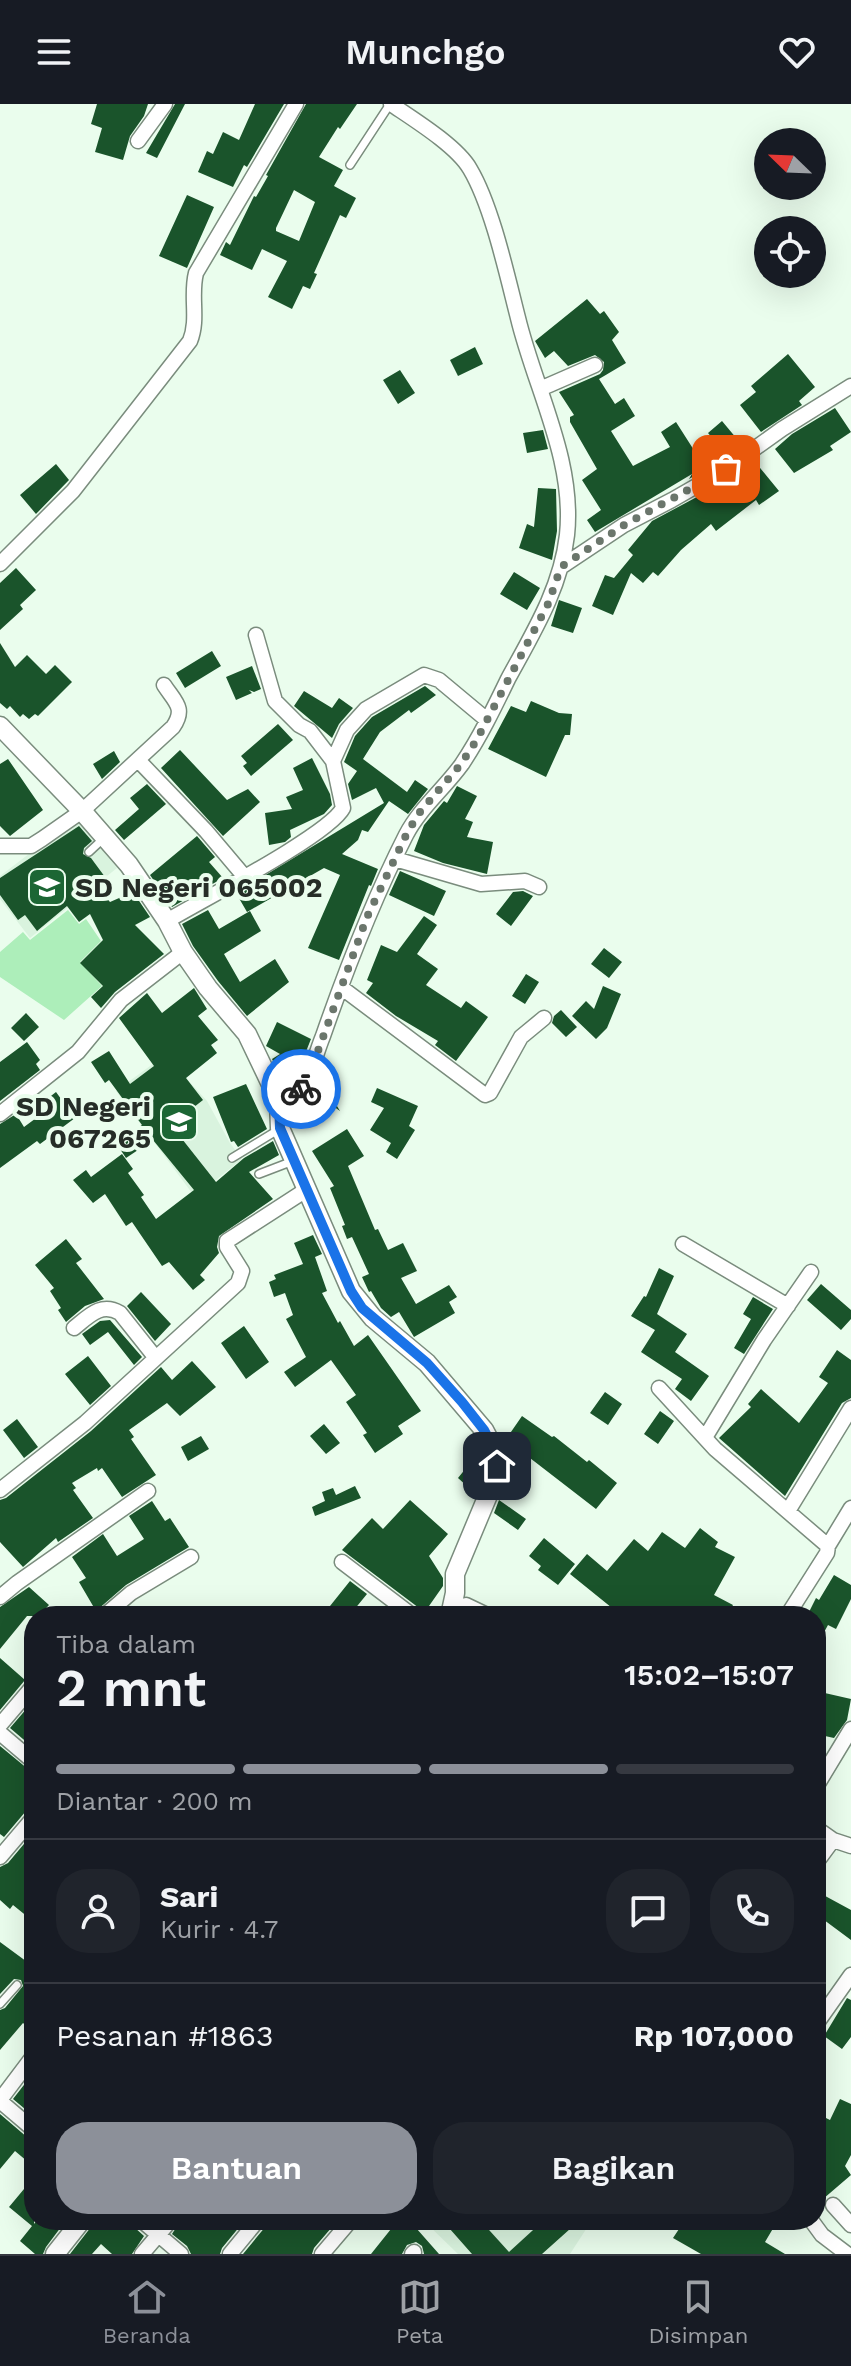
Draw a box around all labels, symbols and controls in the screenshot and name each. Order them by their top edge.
icon: menu [32,30,76,74]
icon: heart [775,30,819,74]
text: Munchgo [345,31,506,73]
north arrow [754,128,826,200]
map controls [754,128,826,288]
button: locate [754,216,826,288]
pin [692,435,760,503]
icon: bag [704,447,748,491]
school or university icon: SD Negeri 065002 [26,866,68,908]
place label: SD Negeri 065002 [75,871,323,904]
courier [261,1049,341,1129]
icon: bike [279,1067,323,1111]
place label: SD Negeri 067265 [16,1090,151,1155]
school or university icon: SD Negeri 067265 [158,1101,200,1143]
pin [463,1432,531,1500]
icon: home [475,1444,519,1488]
text: Tiba dalam [56,1629,196,1659]
text: 15:02–15:07 [624,1657,794,1692]
text: 2 mnt [56,1658,206,1719]
text: Diantar · 200 m [56,1786,253,1816]
button: person [56,1869,140,1953]
button: chat [606,1869,690,1953]
button: phone [710,1869,794,1953]
text: Sari [160,1879,218,1914]
text: Kurir · 4.7 [160,1914,278,1944]
text: Pesanan #1863 [56,2018,274,2053]
text: Rp 107,000 [634,2018,794,2053]
button: Bantuan [56,2122,417,2214]
button: Bagikan [433,2122,794,2214]
tab: Beranda [103,2275,191,2348]
tab: Peta [396,2275,443,2348]
tab: Disimpan [648,2275,748,2348]

